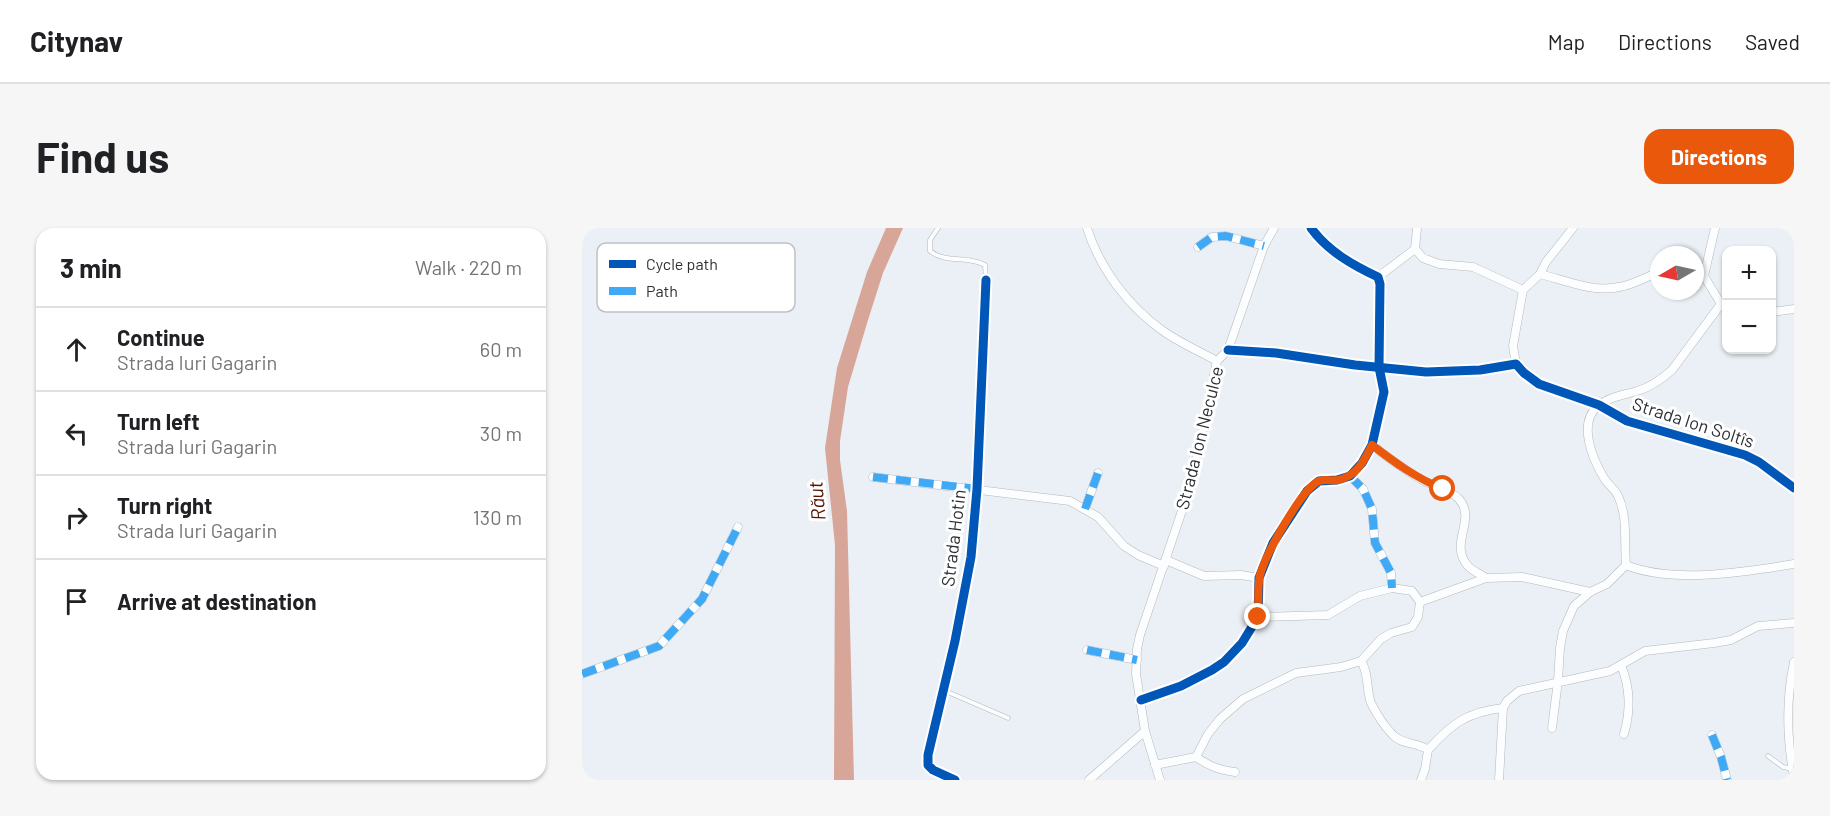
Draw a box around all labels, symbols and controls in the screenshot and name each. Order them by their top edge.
text: Citynav [30,24,123,58]
text: Map [1548,29,1585,54]
text: Directions [1618,29,1712,54]
text: Saved [1745,29,1800,54]
button: Directions [1644,129,1794,184]
text: Find us [36,131,169,181]
legend [597,243,795,312]
north arrow [1650,246,1704,300]
map controls [1722,246,1776,354]
button: + [1722,246,1776,300]
text: 3 min [60,252,122,283]
text: Cycle path [646,254,718,273]
text: Walk · 220 m [415,255,522,279]
text: Path [646,281,678,300]
button: − [1722,300,1776,354]
text: Continue [117,324,205,350]
icon: ahead [60,333,93,366]
text: 60 m [480,337,522,361]
text: Strada Iuri Gagarin [117,350,277,374]
street label: Strada Ion Neculce [1171,364,1227,512]
street label: Strada Ion Soltîs [1630,392,1757,452]
text: Turn left [117,408,200,434]
icon: left [60,417,93,450]
text: 30 m [480,421,522,445]
text: Strada Iuri Gagarin [117,434,277,458]
route start [1429,475,1455,501]
water label: Răut [802,480,830,522]
street label: Strada Hotin [936,488,970,588]
text: Turn right [117,492,212,518]
icon: right [60,501,93,534]
text: 130 m [473,505,522,529]
text: Strada Iuri Gagarin [117,518,277,542]
icon: arrive [60,585,93,618]
text: Arrive at destination [117,588,316,614]
route end [1244,603,1270,629]

